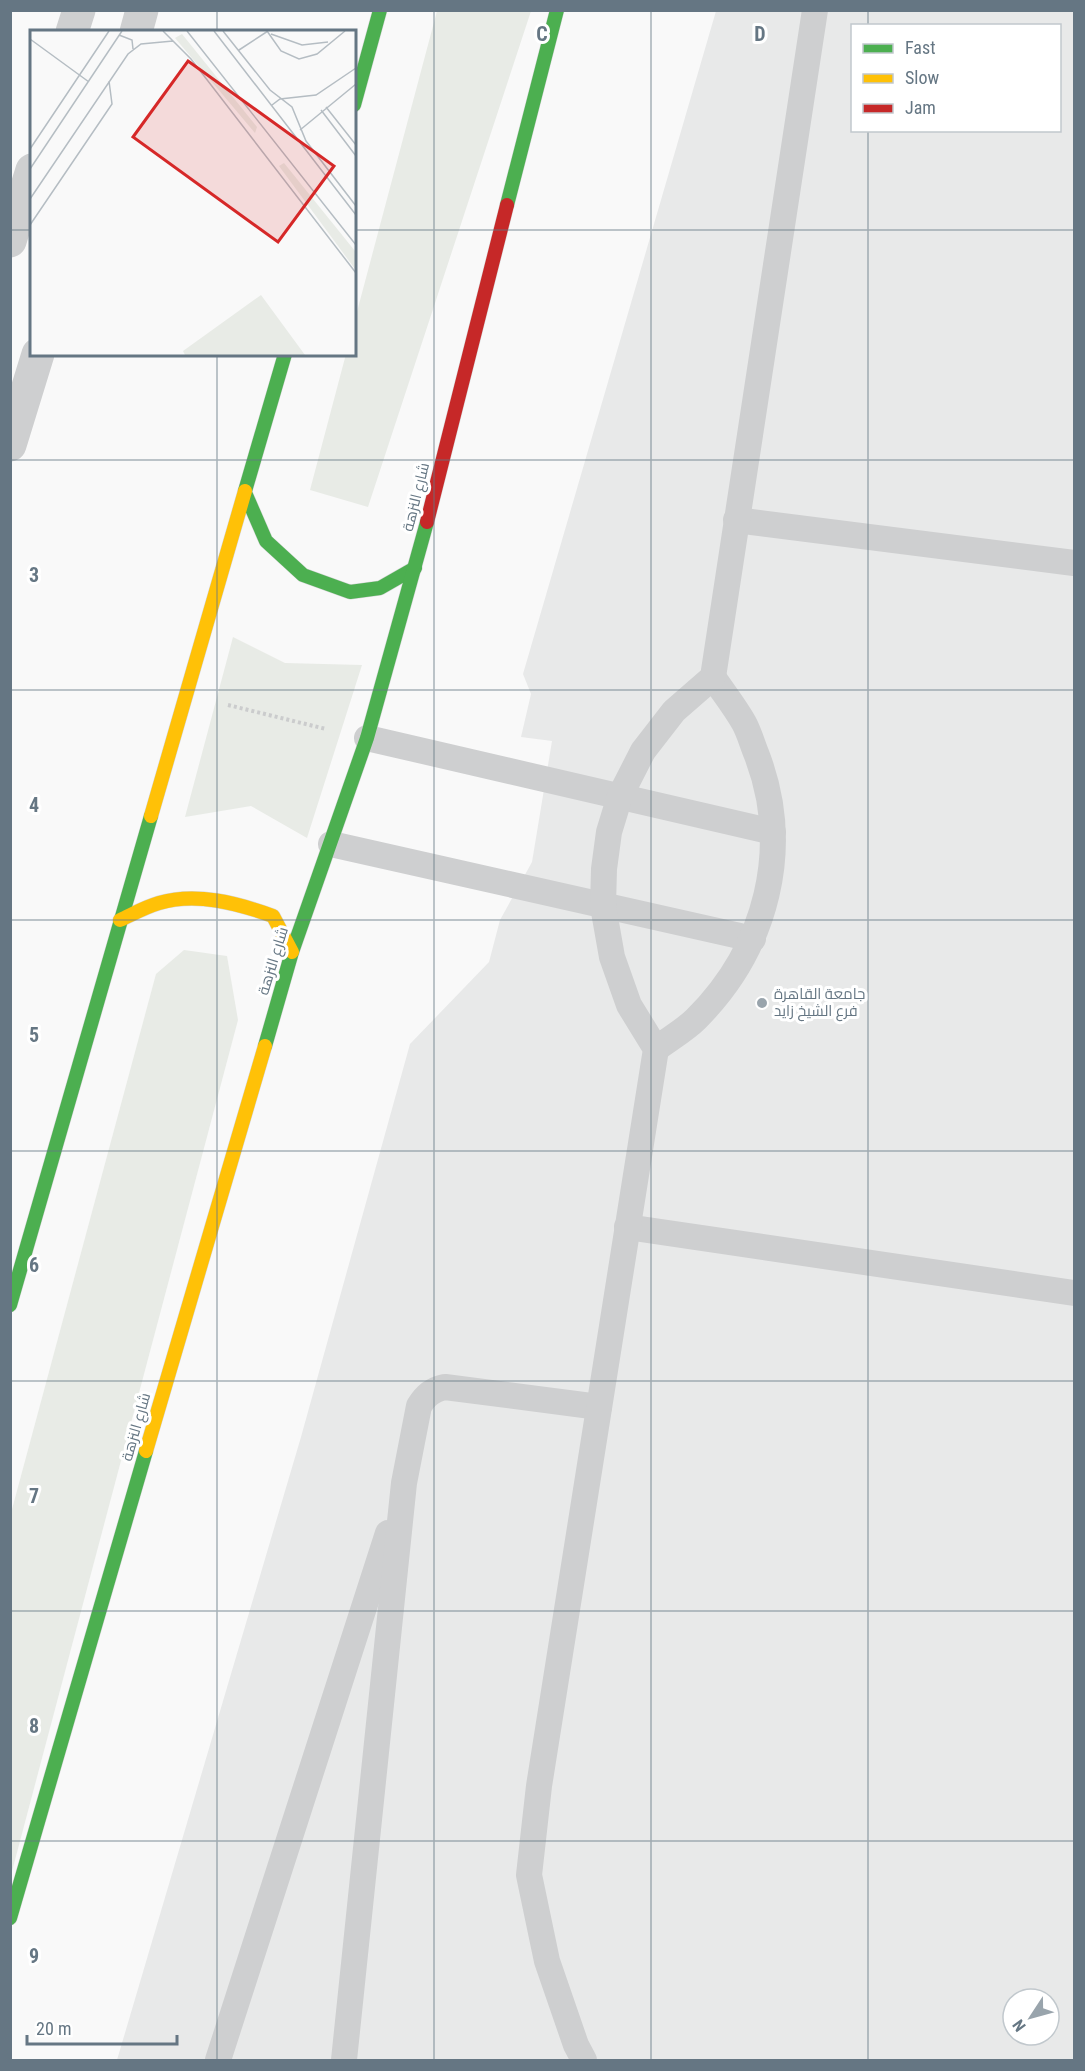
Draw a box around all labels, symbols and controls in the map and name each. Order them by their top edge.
text: C [536,22,548,46]
text: D [754,22,766,46]
legend [851,24,1061,132]
inset map [30,30,356,356]
text: Fast [905,37,936,58]
text: Slow [905,67,940,88]
text: Jam [905,97,936,118]
street label: شارع النزهة [399,461,435,534]
text: 3 [29,563,39,587]
text: 4 [29,793,39,817]
street label: شارع النزهة [254,925,294,998]
place label: جامعة القاهرة فرع الشيخ زايد [774,985,865,1022]
marker: جامعة القاهرة فرع الشيخ زايد [755,996,769,1010]
text: 5 [29,1023,39,1047]
text: 6 [29,1253,39,1277]
street label: شارع النزهة [118,1391,156,1464]
text: 7 [29,1484,39,1508]
text: 8 [29,1714,39,1738]
text: 9 [29,1944,39,1968]
north arrow [1001,1987,1061,2047]
scale bar [27,2008,177,2046]
text: N [1009,2016,1030,2035]
text: 20 m [36,2018,71,2039]

